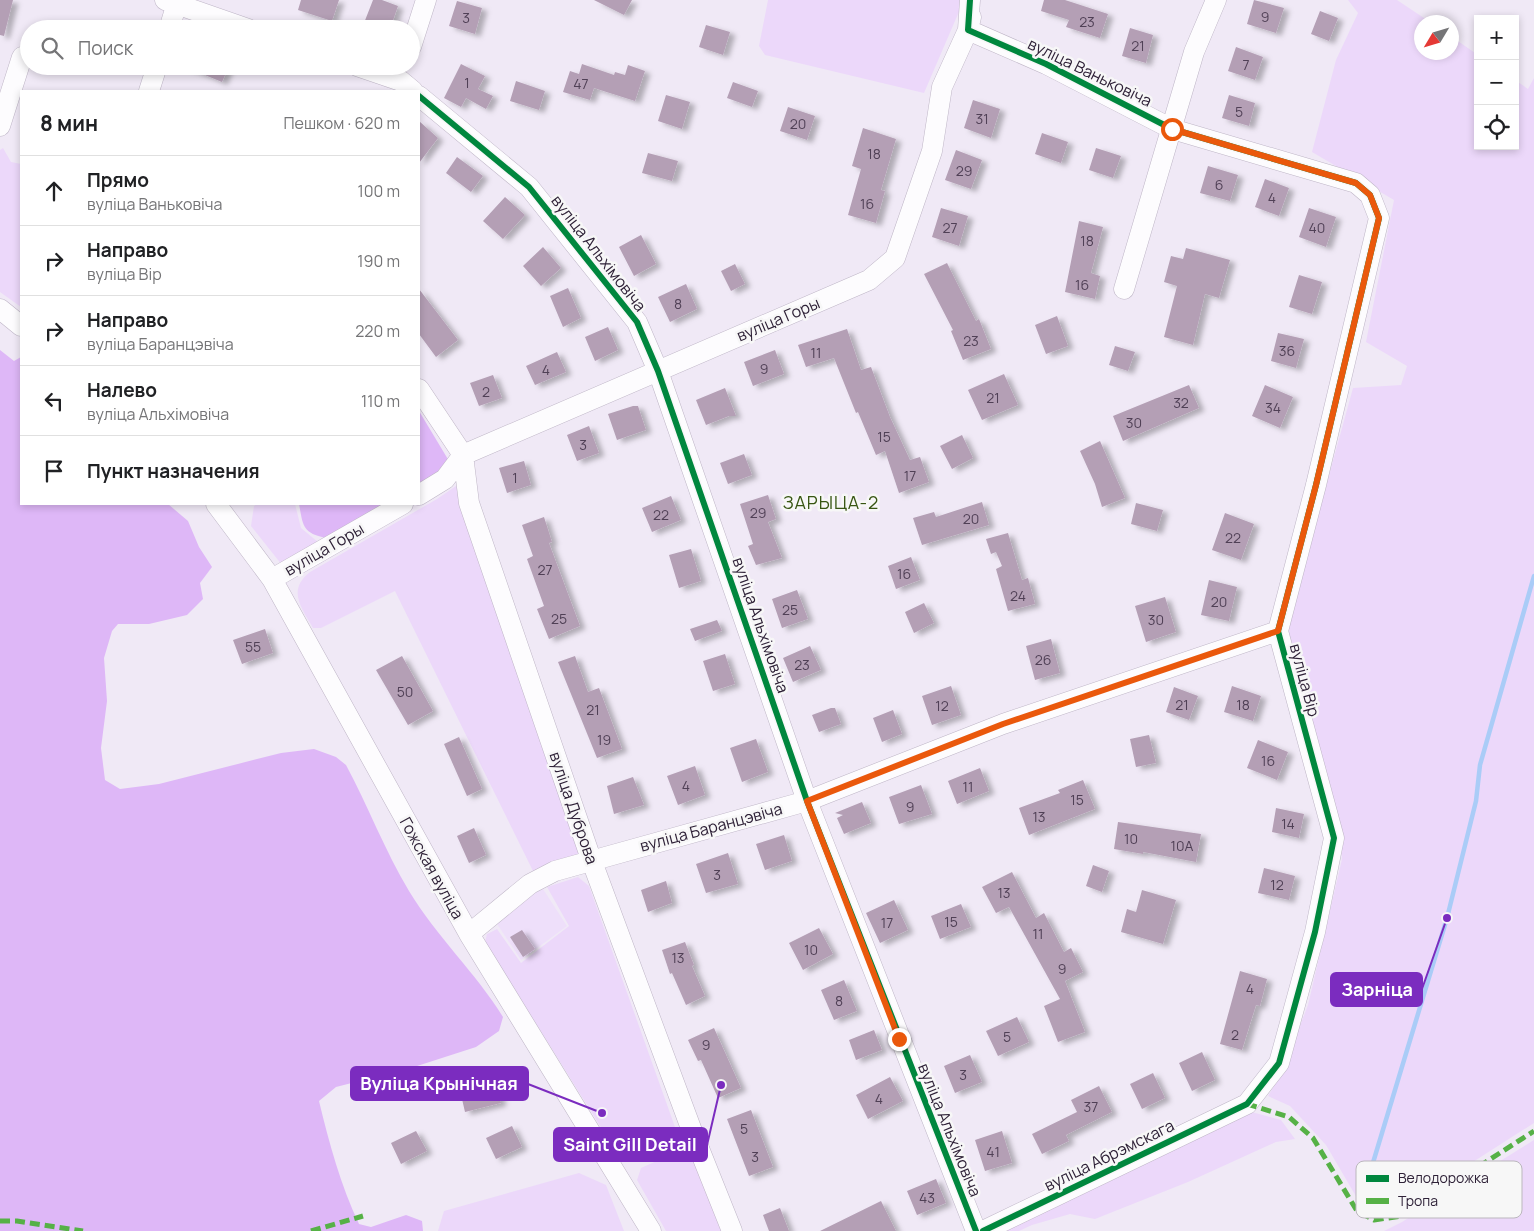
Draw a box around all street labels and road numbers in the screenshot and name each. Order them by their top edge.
street label: вуліца Ваньковіча [1024,32,1156,112]
street label: вуліца Альхімовіча [547,190,651,316]
street label: вуліца Горы [733,292,823,346]
street label: вуліца Горы [280,517,368,581]
street label: вуліца Альхімовіча [727,554,795,696]
street label: вуліца Вір [1285,641,1325,719]
street label: вуліца Дуброва [544,749,604,867]
street label: вуліца Баранцэвіча [637,797,785,857]
street label: Гожская вуліца [395,813,469,923]
street label: вуліца Альхімовіча [913,1060,987,1200]
street label: вуліца Абрэмскага [1040,1114,1178,1196]

